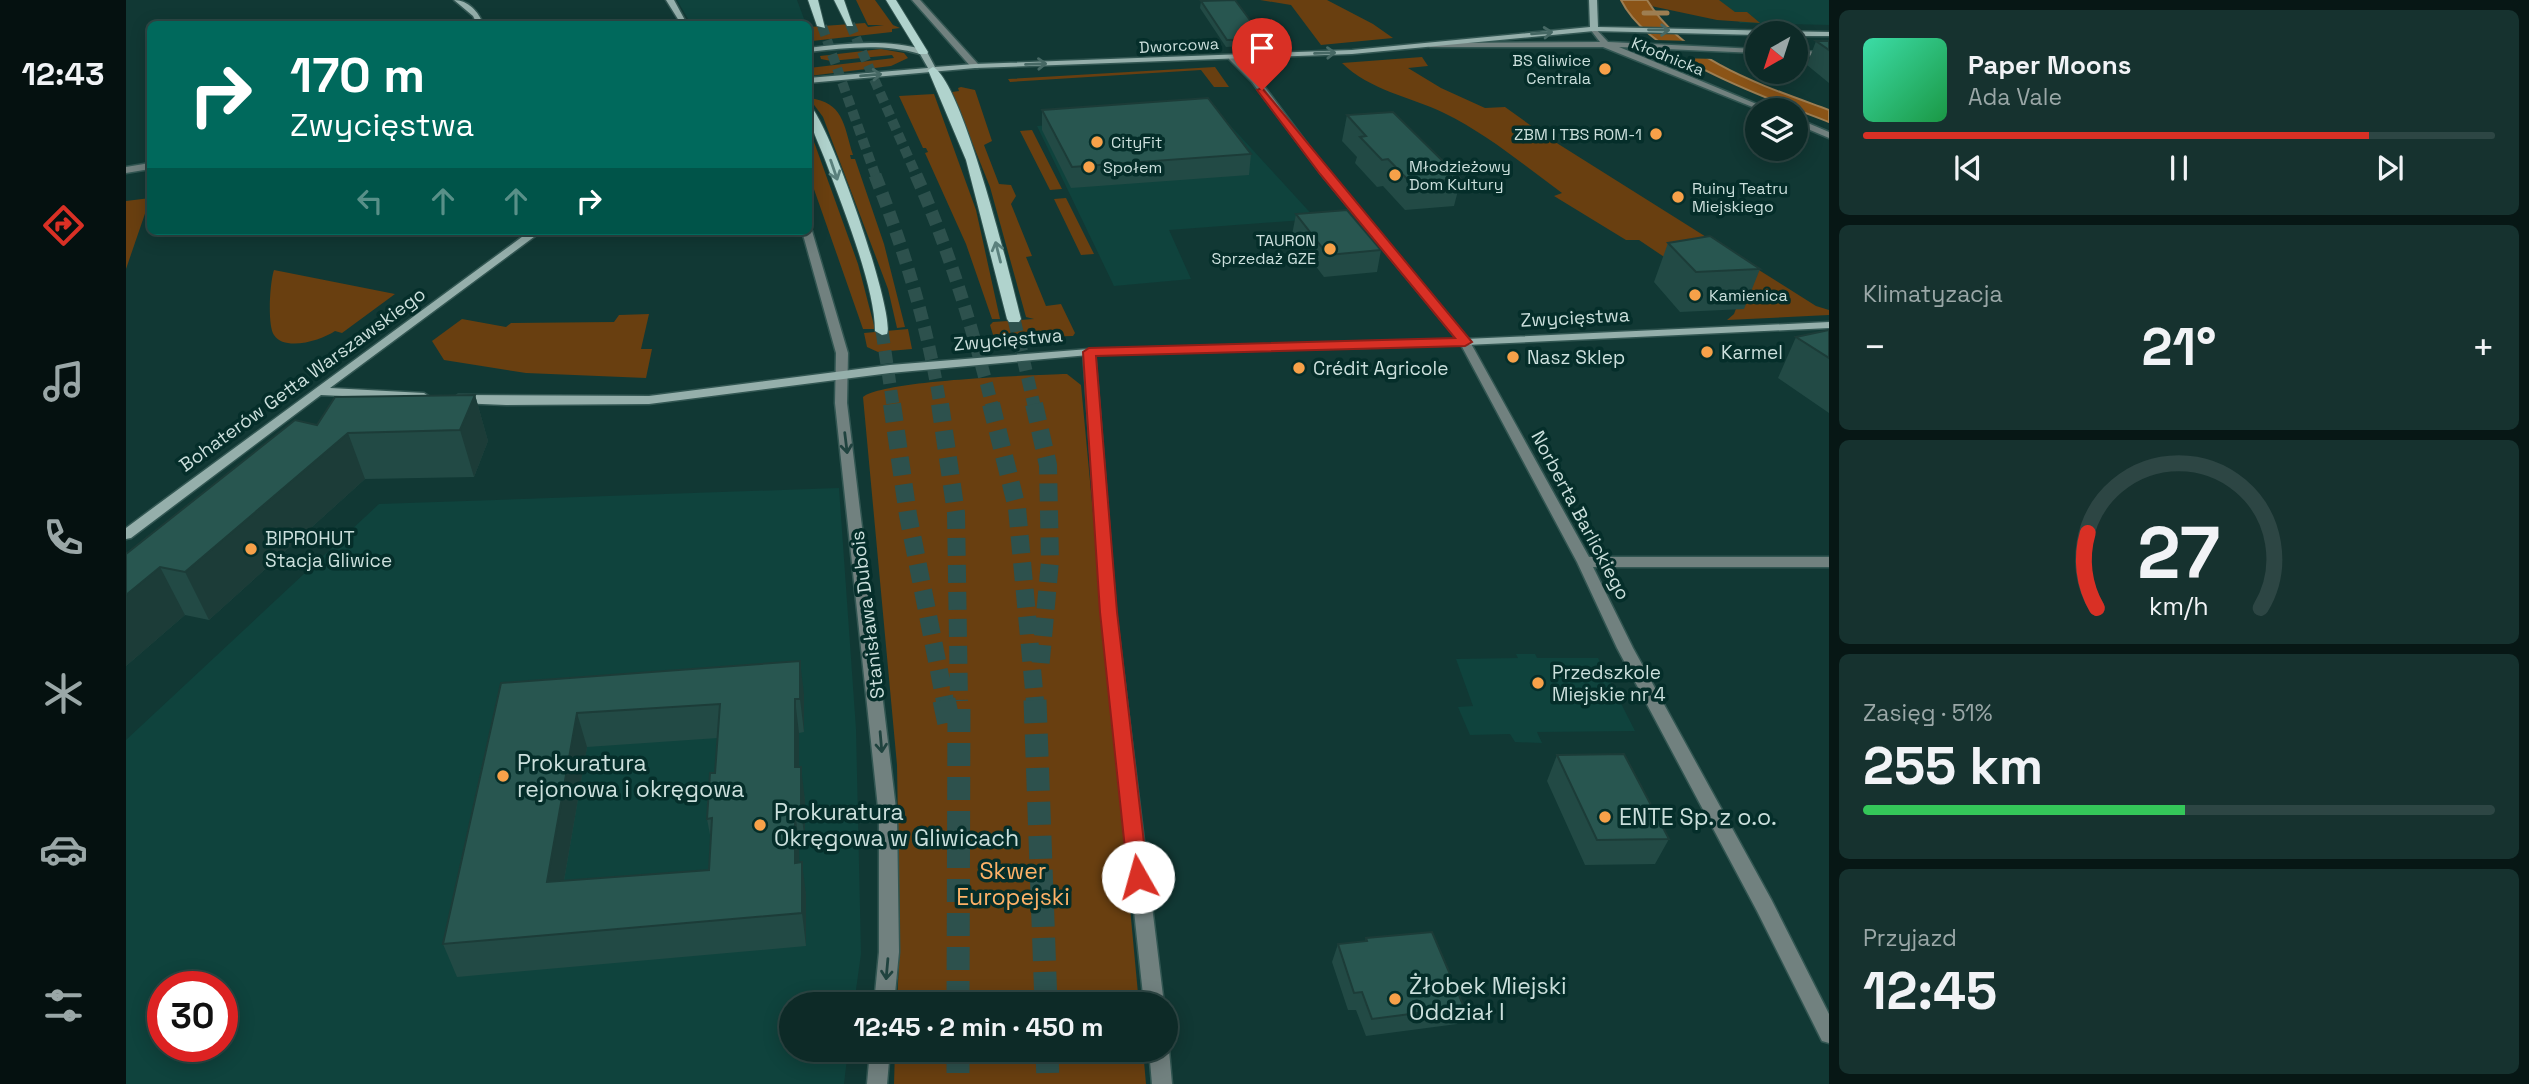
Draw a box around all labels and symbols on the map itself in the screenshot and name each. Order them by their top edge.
pin [1232,18,1292,90]
north arrow [1745,21,1808,84]
one-way arrow [1648,23,1671,36]
one-way arrow [1530,26,1553,39]
street label: Kłodnicka [1628,32,1707,81]
street label: Dworcowa [1138,33,1220,58]
one-way arrow [1313,46,1336,60]
place label: BS Gliwice Centrala [1512,50,1591,89]
one-way arrow [1024,58,1047,71]
marker: BS Gliwice Centrala [1597,61,1613,77]
one-way arrow [859,68,882,81]
place label: ZBM I TBS ROM-1 [1514,124,1642,145]
marker: ZBM I TBS ROM-1 [1648,126,1664,142]
place label: CityFit [1111,132,1162,153]
marker: CityFit [1089,134,1105,150]
place label: Młodzieżowy Dom Kultury [1409,156,1511,195]
place label: Społem [1103,157,1162,178]
one-way arrow [829,159,841,181]
marker: Społem [1081,159,1097,175]
marker: Młodzieżowy Dom Kultury [1387,167,1403,183]
place label: Ruiny Teatru Miejskiego [1692,178,1788,217]
marker: Ruiny Teatru Miejskiego [1670,189,1686,205]
place label: TAURON Sprzedaż GZE [1212,230,1316,269]
one-way arrow [990,241,1004,264]
marker: TAURON Sprzedaż GZE [1322,241,1338,257]
street label: Bohaterów Getta Warszawskiego [174,281,431,477]
place label: Kamienica [1709,285,1788,306]
marker: Kamienica [1687,287,1703,303]
street label: Zwycięstwa [1520,302,1630,333]
street label: Zwycięstwa [952,322,1064,357]
place label: Karmel [1721,340,1783,365]
marker: Karmel [1699,344,1715,360]
place label: Nasz Sklep [1527,345,1625,370]
marker: Nasz Sklep [1505,349,1521,365]
place label: Crédit Agricole [1313,356,1449,381]
marker: Crédit Agricole [1291,360,1307,376]
street label: Norberta Barlickiego [1525,426,1636,604]
one-way arrow [840,432,853,454]
place label: BIPROHUT Stacja Gliwice [265,526,392,573]
street label: Stanisława Dubois [845,530,890,700]
marker: BIPROHUT Stacja Gliwice [243,541,259,557]
place label: Przedszkole Miejskie nr 4 [1552,660,1666,707]
marker: Przedszkole Miejskie nr 4 [1530,675,1546,691]
one-way arrow [875,731,888,753]
place label: Prokuratura rejonowa i okręgowa [517,748,744,804]
marker: Prokuratura rejonowa i okręgowa [495,768,511,784]
place label: Prokuratura Okręgowa w Gliwicach [774,797,1019,853]
place label: ENTE Sp. z o.o. [1619,802,1777,832]
marker: ENTE Sp. z o.o. [1597,809,1613,825]
marker: Prokuratura Okręgowa w Gliwicach [752,817,768,833]
position arrow [1101,840,1175,914]
park label: Skwer Europejski [956,856,1070,912]
one-way arrow [880,958,893,980]
speed limit sign: 30 [147,971,238,1062]
place label: Żłobek Miejski Oddział I [1409,971,1567,1027]
marker: Żłobek Miejski Oddział I [1387,991,1403,1007]

